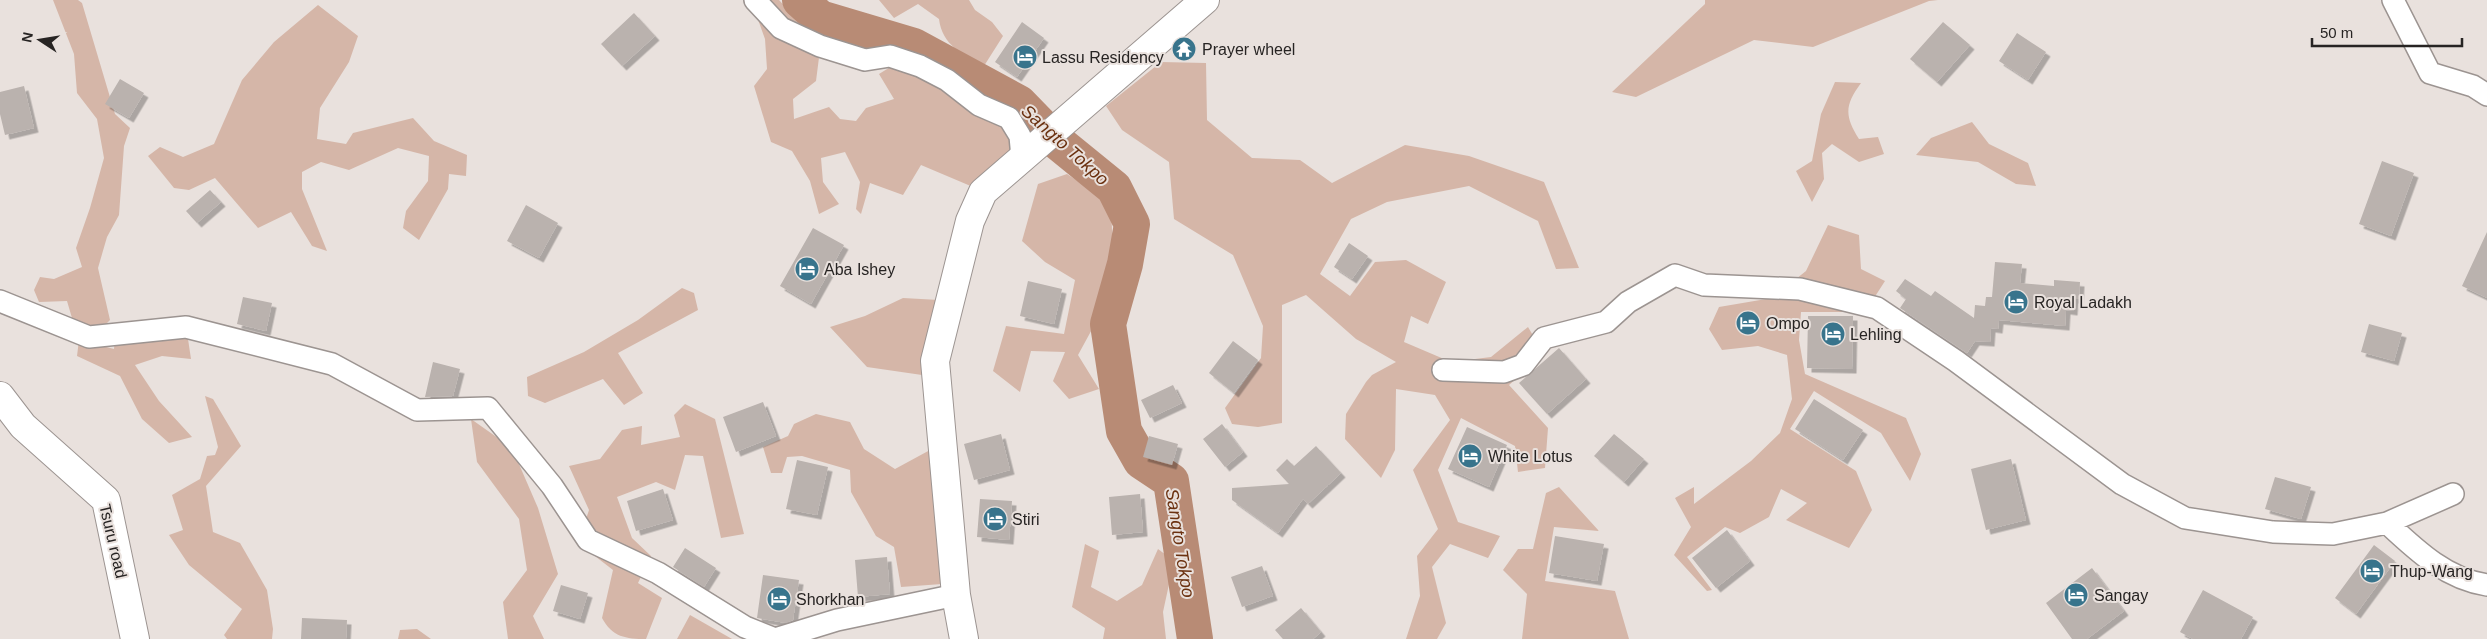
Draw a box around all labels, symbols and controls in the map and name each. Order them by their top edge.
north arrow [15,15,65,65]
scale bar [2312,15,2462,47]
text: 50 m [2320,24,2353,41]
text: N [18,31,36,44]
temple icon: Prayer wheel [1171,36,1197,62]
place label: Prayer wheel [1202,41,1295,58]
hotel icon: Lassu Residency [1012,44,1038,70]
place label: Lassu Residency [1042,49,1164,66]
water label: Sangto Tokpo [1017,101,1113,189]
hotel icon: Aba Ishey [794,256,820,282]
place label: Aba Ishey [824,261,895,278]
hotel icon: Royal Ladakh [2003,289,2029,315]
place label: Royal Ladakh [2034,294,2132,311]
hotel icon: Ompo [1735,310,1761,336]
place label: Ompo [1766,315,1810,332]
hotel icon: Lehling [1820,321,1846,347]
place label: Lehling [1850,326,1902,343]
hotel icon: White Lotus [1457,443,1483,469]
place label: White Lotus [1488,448,1572,465]
water label: Sangto Tokpo [1161,487,1199,599]
street label: Tsuru road [96,502,130,580]
hotel icon: Stiri [982,506,1008,532]
place label: Stiri [1012,511,1040,528]
hotel icon: Thup-Wang [2359,558,2385,584]
place label: Thup-Wang [2390,563,2473,580]
hotel icon: Sangay [2063,582,2089,608]
hotel icon: Shorkhan [766,586,792,612]
place label: Sangay [2094,587,2148,604]
place label: Shorkhan [796,591,865,608]

